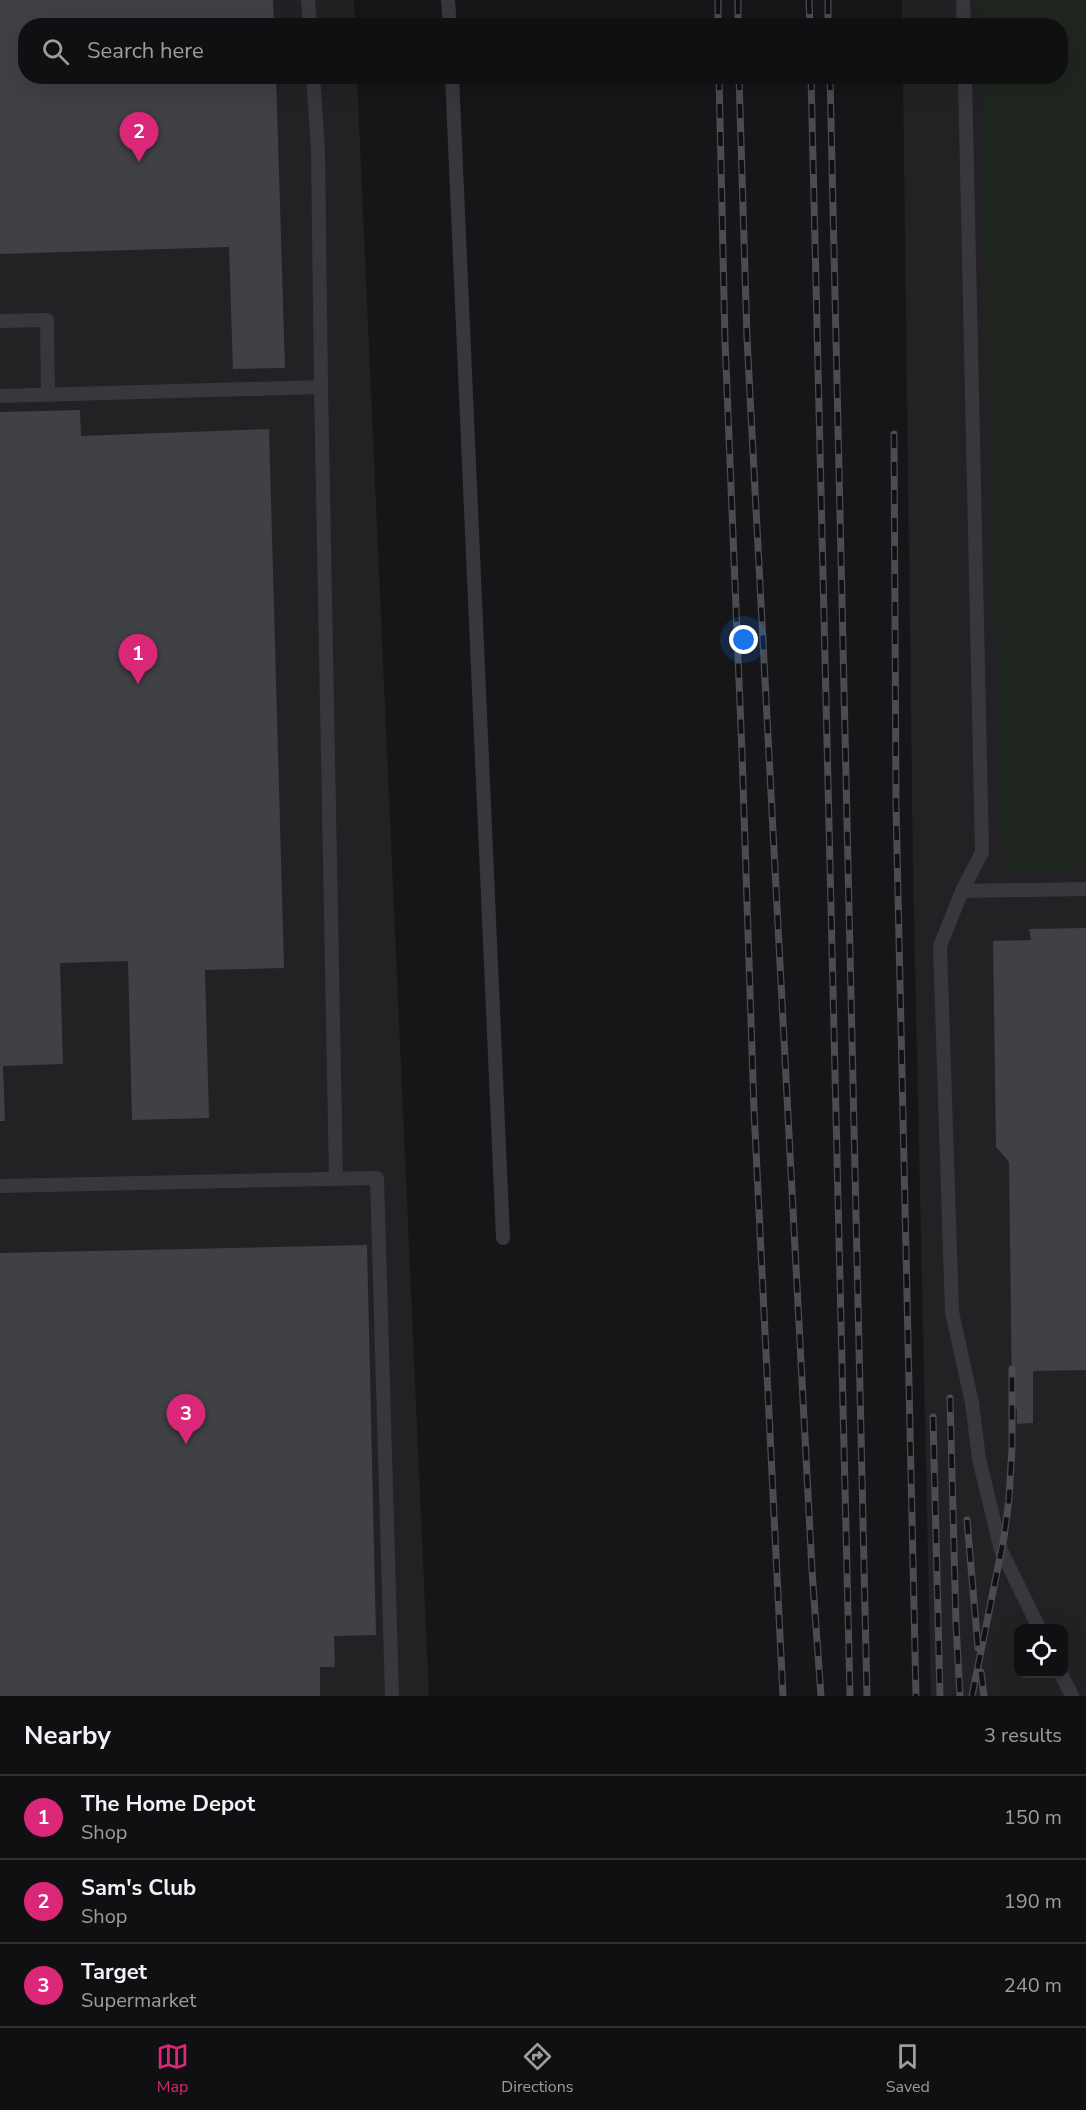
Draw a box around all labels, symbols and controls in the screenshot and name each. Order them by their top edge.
search box [18,18,1068,84]
icon: search [39,35,72,68]
text: Search here [87,36,204,66]
pin: 2 [120,112,158,162]
your location [729,625,758,654]
pin: 1 [118,634,158,684]
pin: 3 [166,1394,206,1444]
map controls [1014,1624,1068,1678]
button: locate [1014,1624,1068,1678]
text: Nearby [24,1718,111,1753]
text: 3 results [984,1722,1062,1749]
text: The Home Depot [81,1789,255,1819]
text: 1 [38,1804,50,1831]
text: 150 m [1004,1804,1062,1831]
text: Shop [81,1819,127,1846]
text: Sam's Club [81,1873,196,1903]
text: 2 [38,1888,50,1915]
text: 190 m [1004,1888,1062,1915]
text: Shop [81,1903,127,1930]
text: Target [81,1957,147,1987]
text: 3 [38,1972,50,1999]
text: 240 m [1004,1972,1062,1999]
text: Supermarket [81,1987,196,2014]
tab: Map [156,2040,189,2098]
tab: Directions [501,2040,573,2098]
tab: Saved [886,2040,930,2098]

